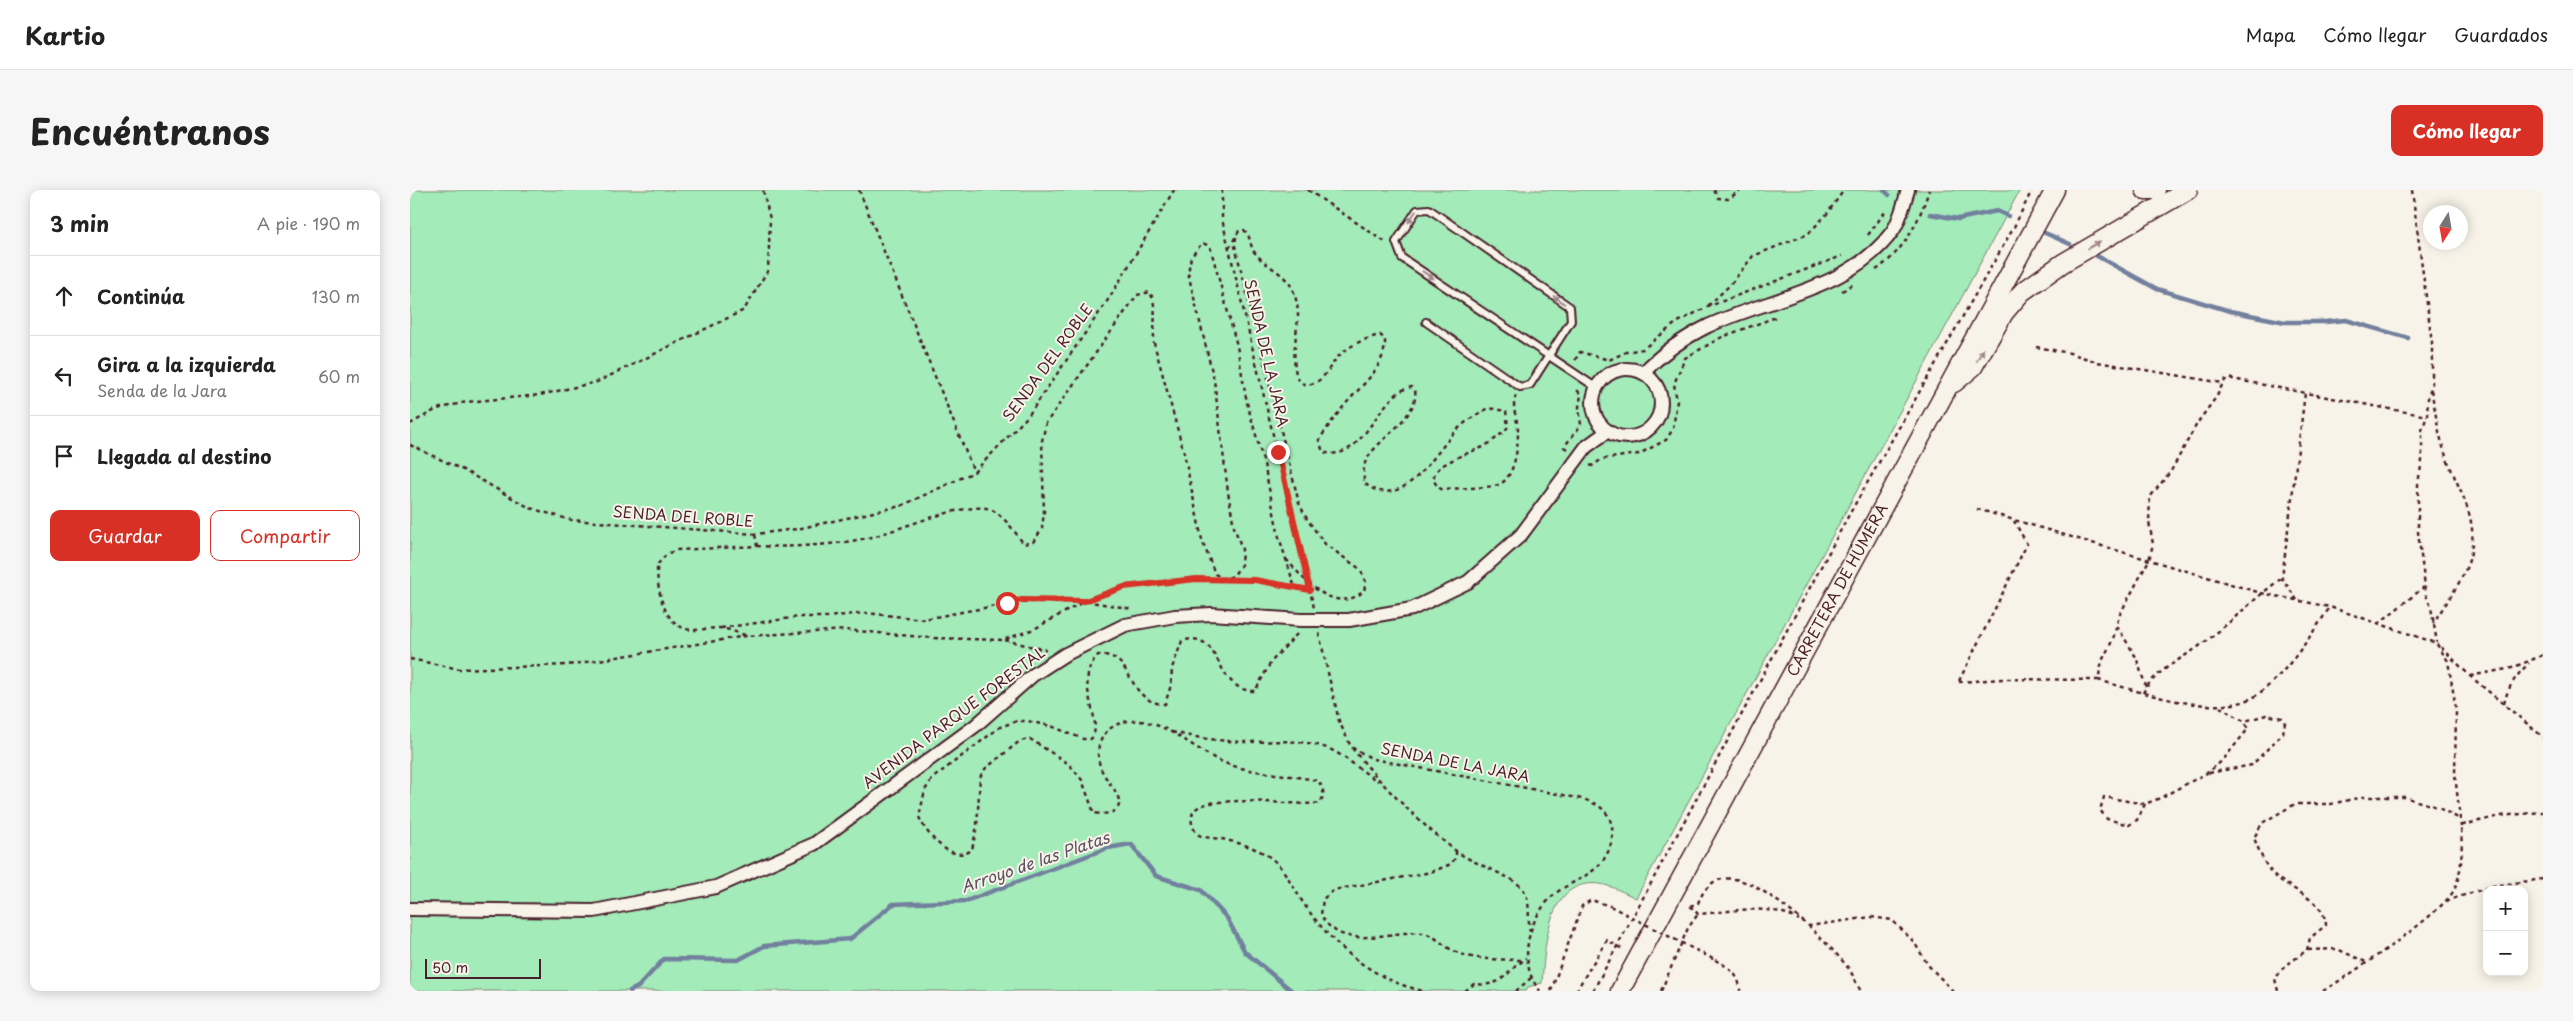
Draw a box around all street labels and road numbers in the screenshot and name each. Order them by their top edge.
street label: SENDA DE LA JARA [1239,276,1296,429]
street label: SENDA DEL ROBLE [996,298,1098,426]
street label: SENDA DEL ROBLE [612,499,754,532]
street label: CARRETERA DE HÚMERA [1780,499,1893,680]
street label: AVENIDA PARQUE FORESTAL [857,640,1049,793]
street label: SENDA DE LA JARA [1379,736,1532,787]

